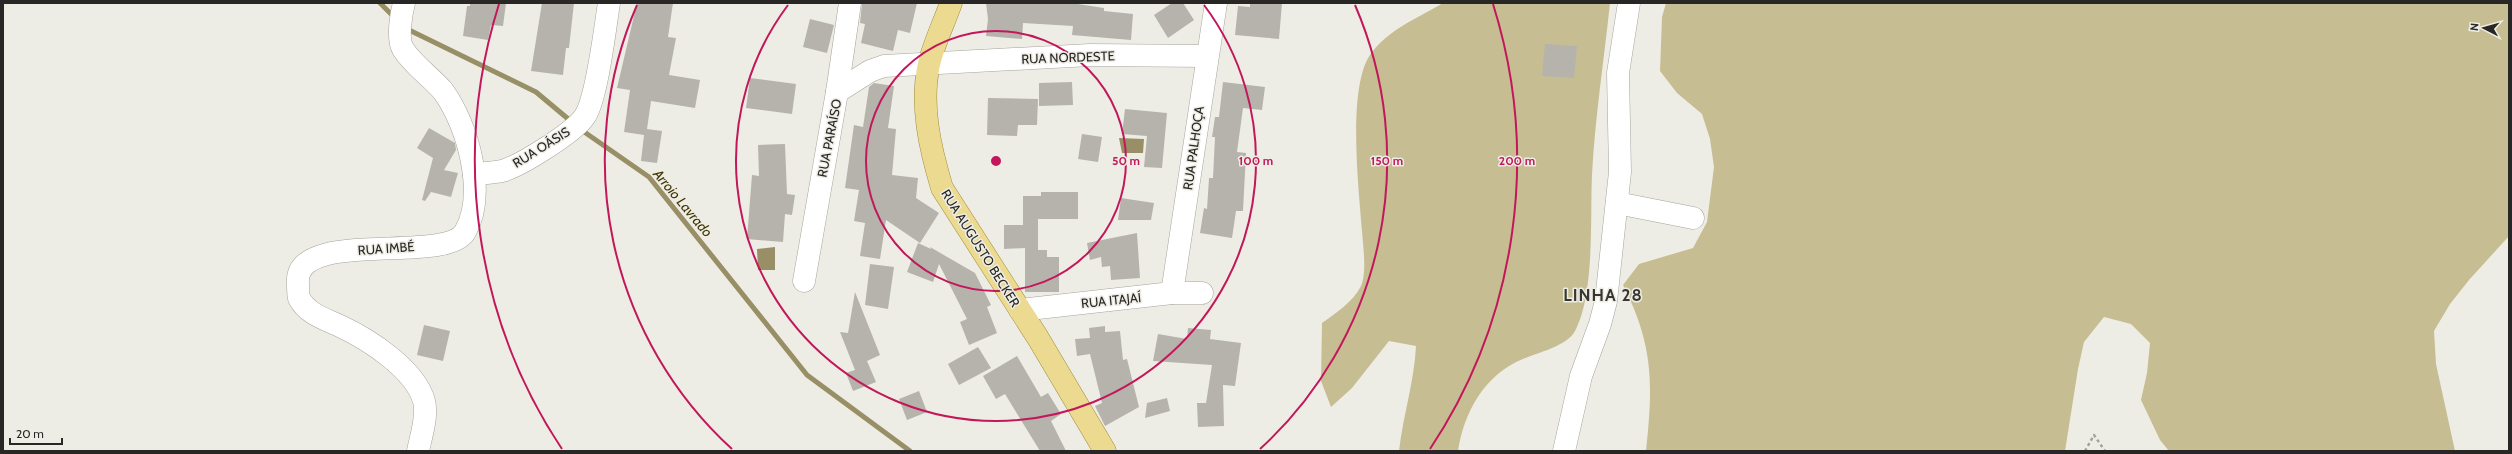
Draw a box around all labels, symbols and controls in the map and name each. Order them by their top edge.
north arrow [2464,8,2504,48]
text: N [2467,22,2481,32]
street label: RUA NORDESTE [1021,47,1115,67]
street label: RUA PARAÍSO [813,97,844,179]
street label: RUA PALHOÇA [1179,105,1207,191]
street label: RUA OÁSIS [509,122,573,171]
text: 50 m [1112,153,1140,168]
text: 100 m [1239,153,1273,168]
text: 150 m [1371,153,1403,168]
text: 200 m [1499,153,1535,168]
centre of rings [989,154,1003,168]
water label: Arroio Lavrado [649,165,717,241]
street label: RUA AUGUSTO BECKER [938,186,1024,310]
street label: RUA IMBÉ [357,237,415,258]
district label: LINHA 28 [1563,285,1643,305]
street label: RUA ITAJAÍ [1080,288,1142,311]
scale bar [10,420,62,446]
text: 20 m [16,426,44,441]

